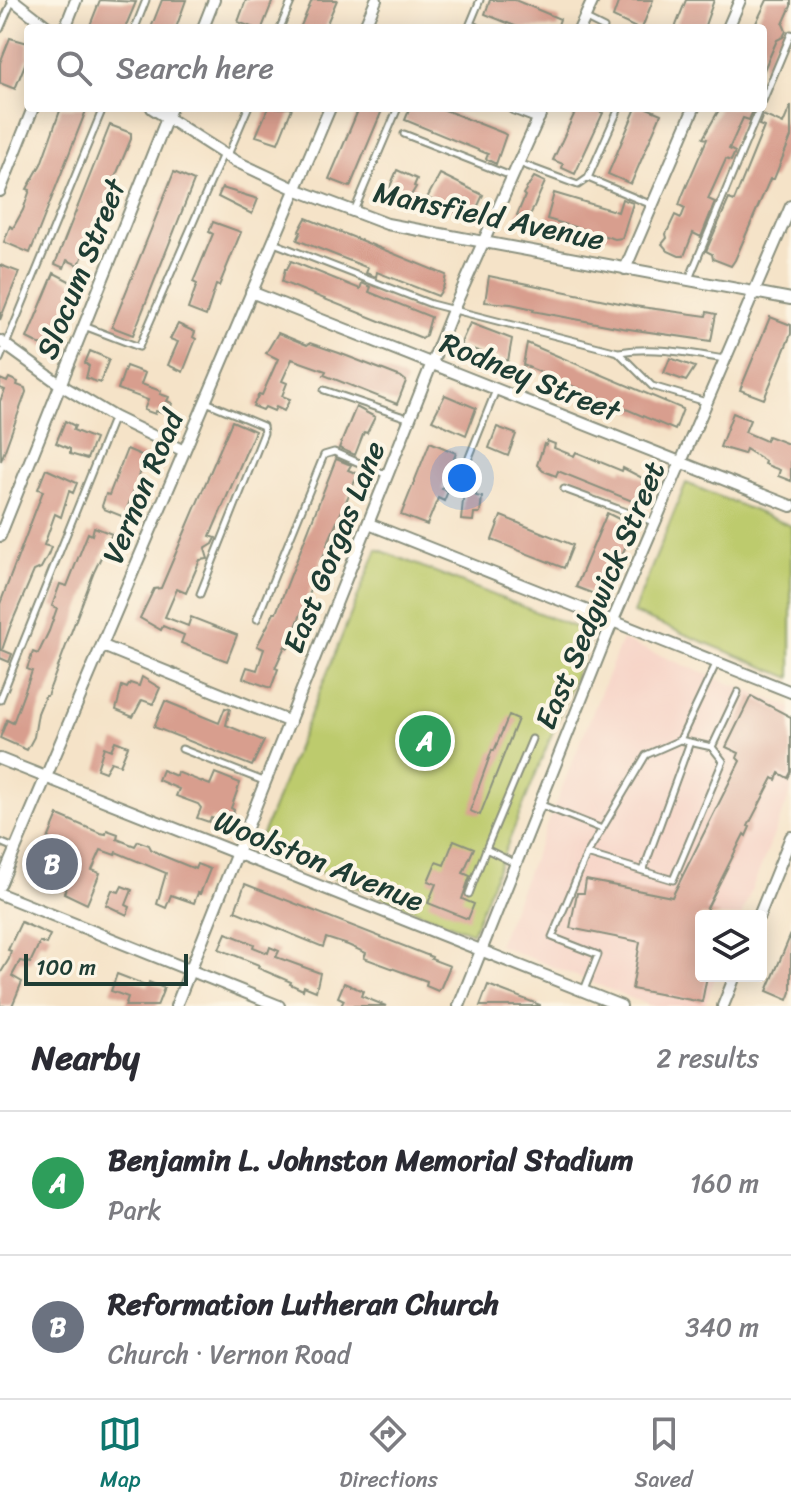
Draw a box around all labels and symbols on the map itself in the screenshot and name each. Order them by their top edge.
street label: Mansfield Avenue [368,165,610,267]
street label: Slocum Street [20,169,142,368]
street label: Rodney Street [432,316,630,438]
street label: Vernon Road [86,400,200,572]
street label: East Gorgas Lane [267,433,401,661]
street label: East Sedgwick Street [519,452,681,738]
your location [442,458,482,498]
pin: A [399,711,451,771]
street label: Woolston Avenue [206,794,432,928]
pin: B [26,834,78,894]
scale bar [24,950,188,986]

